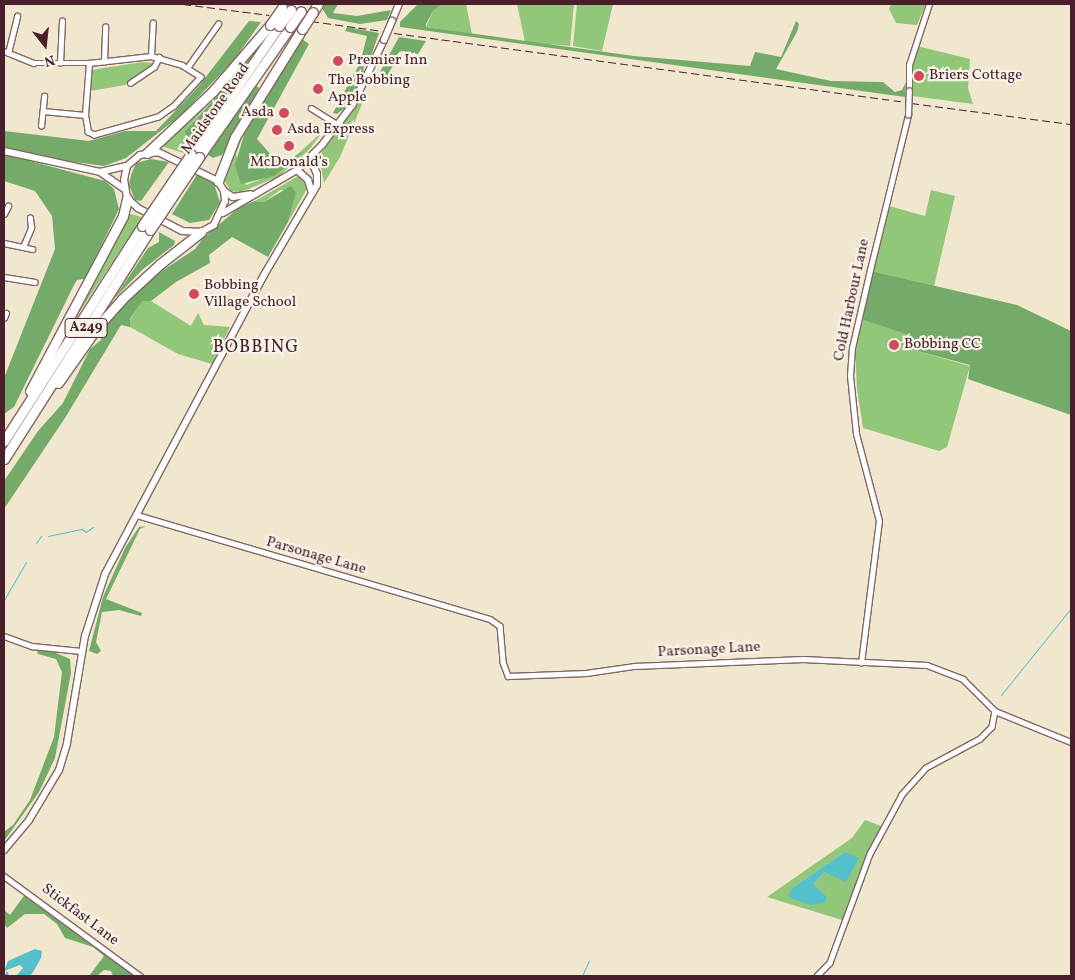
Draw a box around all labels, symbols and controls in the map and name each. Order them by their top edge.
north arrow [20,20,70,70]
text: N [42,49,57,70]
place label: Premier Inn [348,52,428,70]
marker: Premier Inn [332,55,344,67]
street label: Maidstone Road [178,60,254,158]
place label: Briers Cottage [929,67,1022,85]
marker: Briers Cottage [913,70,925,82]
place label: The Bobbing Apple [328,71,410,106]
marker: The Bobbing Apple [312,83,324,95]
place label: Asda [241,104,274,122]
marker: Asda [278,107,290,119]
place label: Asda Express [287,121,375,139]
marker: Asda Express [271,124,283,136]
marker: McDonald's [283,140,295,152]
place label: McDonald's [250,154,328,172]
street label: Cold Harbour Lane [830,237,874,363]
place label: Bobbing Village School [204,276,296,311]
marker: Bobbing Village School [188,288,200,300]
road number: A249 [64,316,108,339]
place label: Bobbing CC [904,336,981,354]
district label: BOBBING [212,337,300,359]
marker: Bobbing CC [888,339,900,351]
street label: Parsonage Lane [264,533,368,579]
street label: Parsonage Lane [657,638,761,662]
street label: Stickfast Lane [38,880,122,950]

